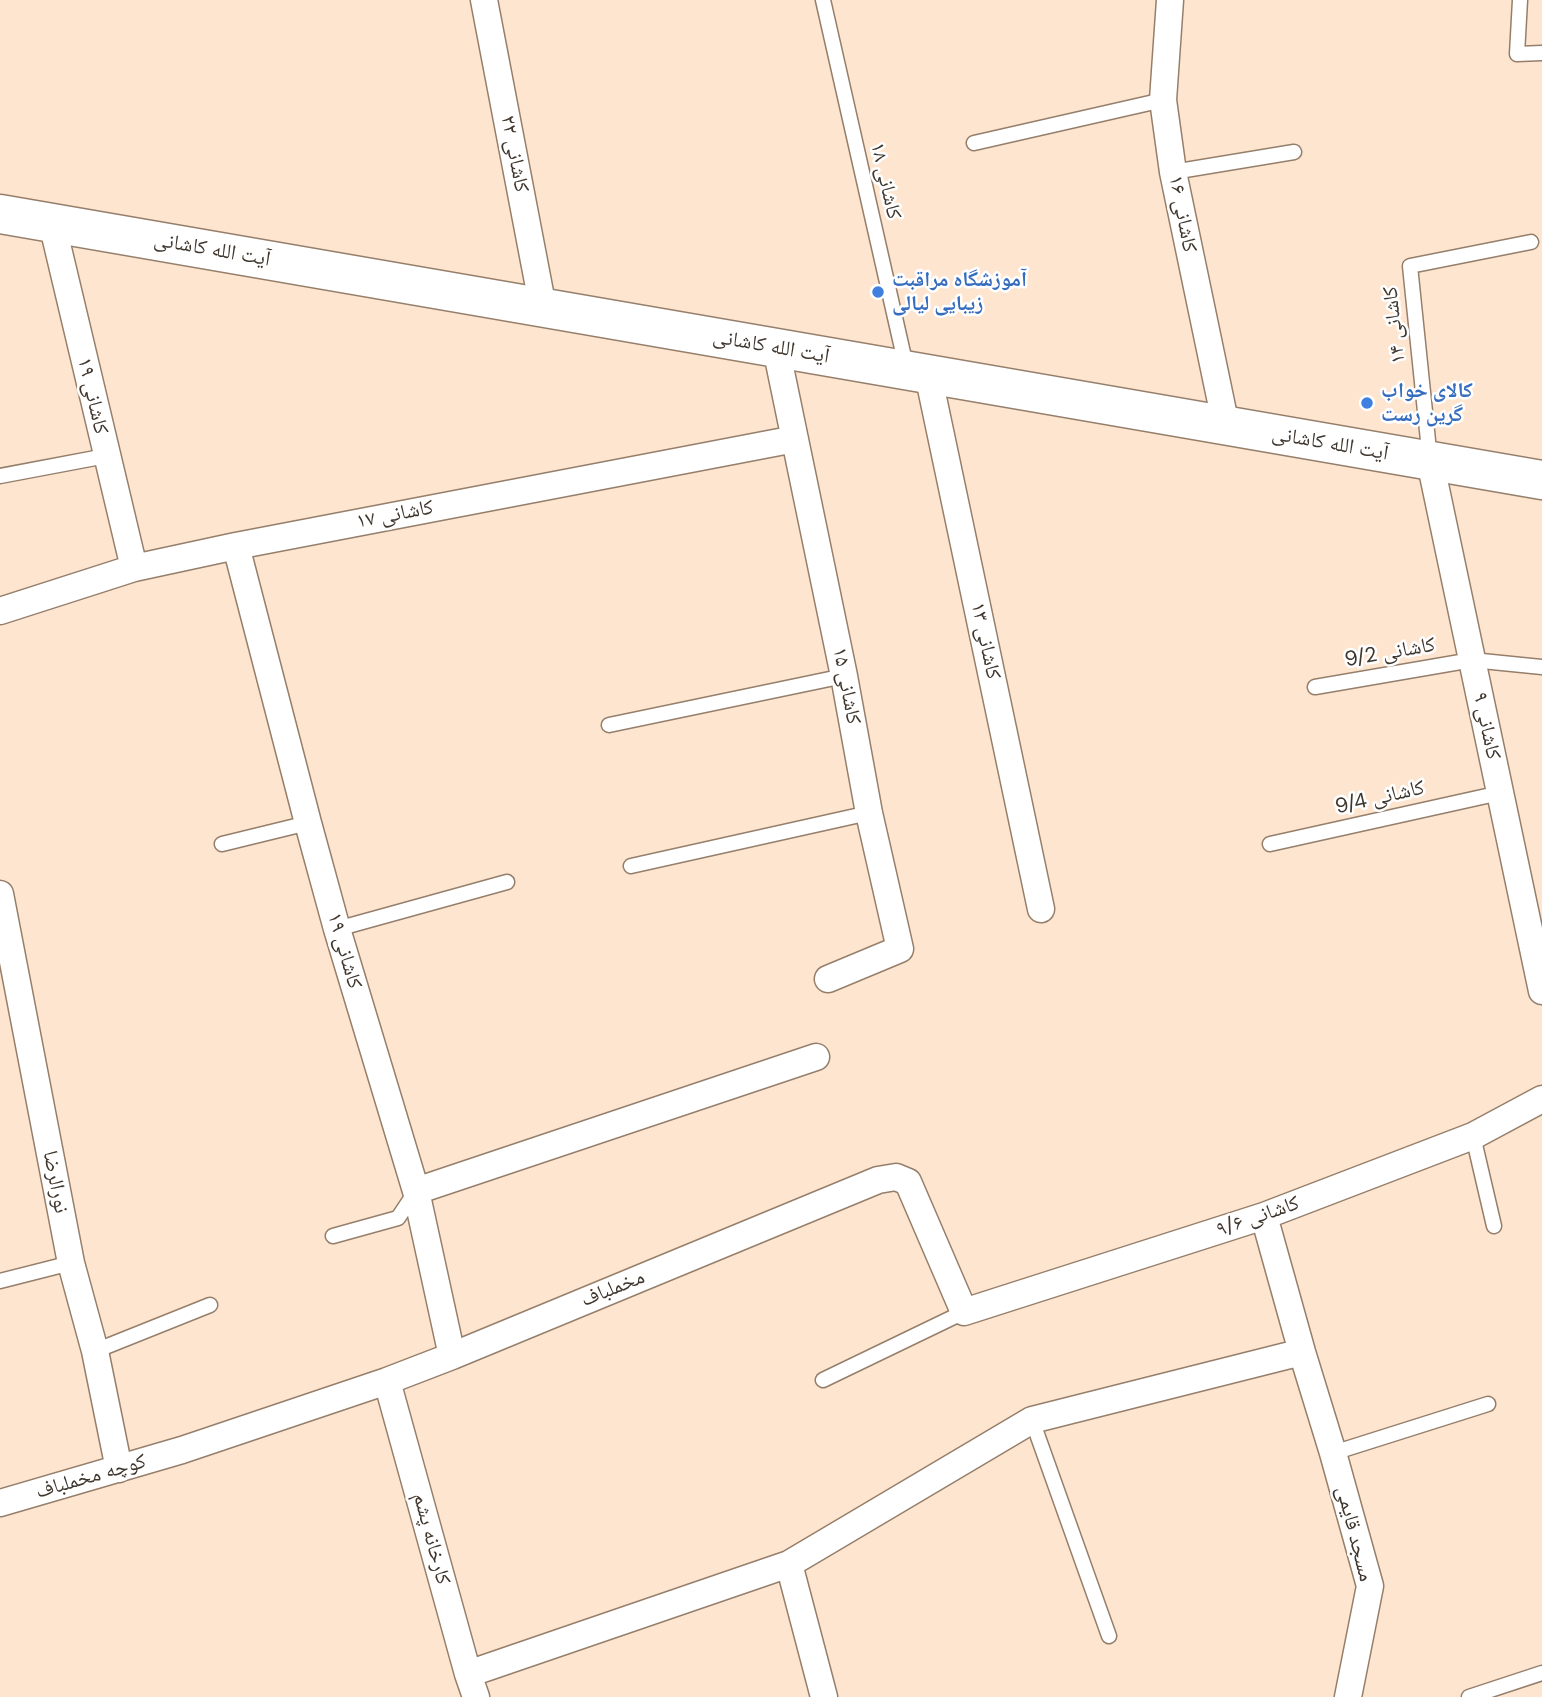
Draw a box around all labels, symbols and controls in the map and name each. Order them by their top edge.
street label: کاشانی ۲۲ [494,113,534,195]
street label: کاشانی ۱۸ [864,140,906,222]
street label: کاشانی ۱۶ [1162,173,1202,255]
street label: آیت الله کاشانی [152,227,272,273]
place label: آموزشگاه مراقبت زیبایی لیالی [892,267,1027,317]
marker: آموزشگاه مراقبت زیبایی لیالی [870,284,886,300]
street label: کاشانی ۱۴ [1378,285,1412,365]
street label: آیت الله کاشانی [711,324,831,370]
street label: کاشانی ۱۹ [71,355,113,437]
place label: کالای خواب گرین رست [1381,378,1473,428]
marker: کالای خواب گرین رست [1359,395,1375,411]
street label: آیت الله کاشانی [1270,421,1390,467]
street label: کاشانی ۱۷ [354,495,436,535]
street label: کاشانی ۱۳ [965,600,1005,682]
street label: کاشانی 9/2 [1343,633,1437,673]
street label: کاشانی ۱۵ [826,645,866,727]
street label: کاشانی ۹ [1467,690,1505,762]
street label: کاشانی 9/4 [1333,776,1427,820]
street label: کاشانی ۱۹ [321,910,367,992]
street label: نورالرضا [37,1148,73,1216]
street label: کاشانی ۹/۶ [1213,1191,1303,1243]
street label: مخملباف [577,1265,649,1313]
street label: کوچه مخملباف [33,1449,149,1505]
street label: مسجد قایمی [1330,1484,1378,1584]
street label: کارخانه پشم [407,1490,455,1588]

